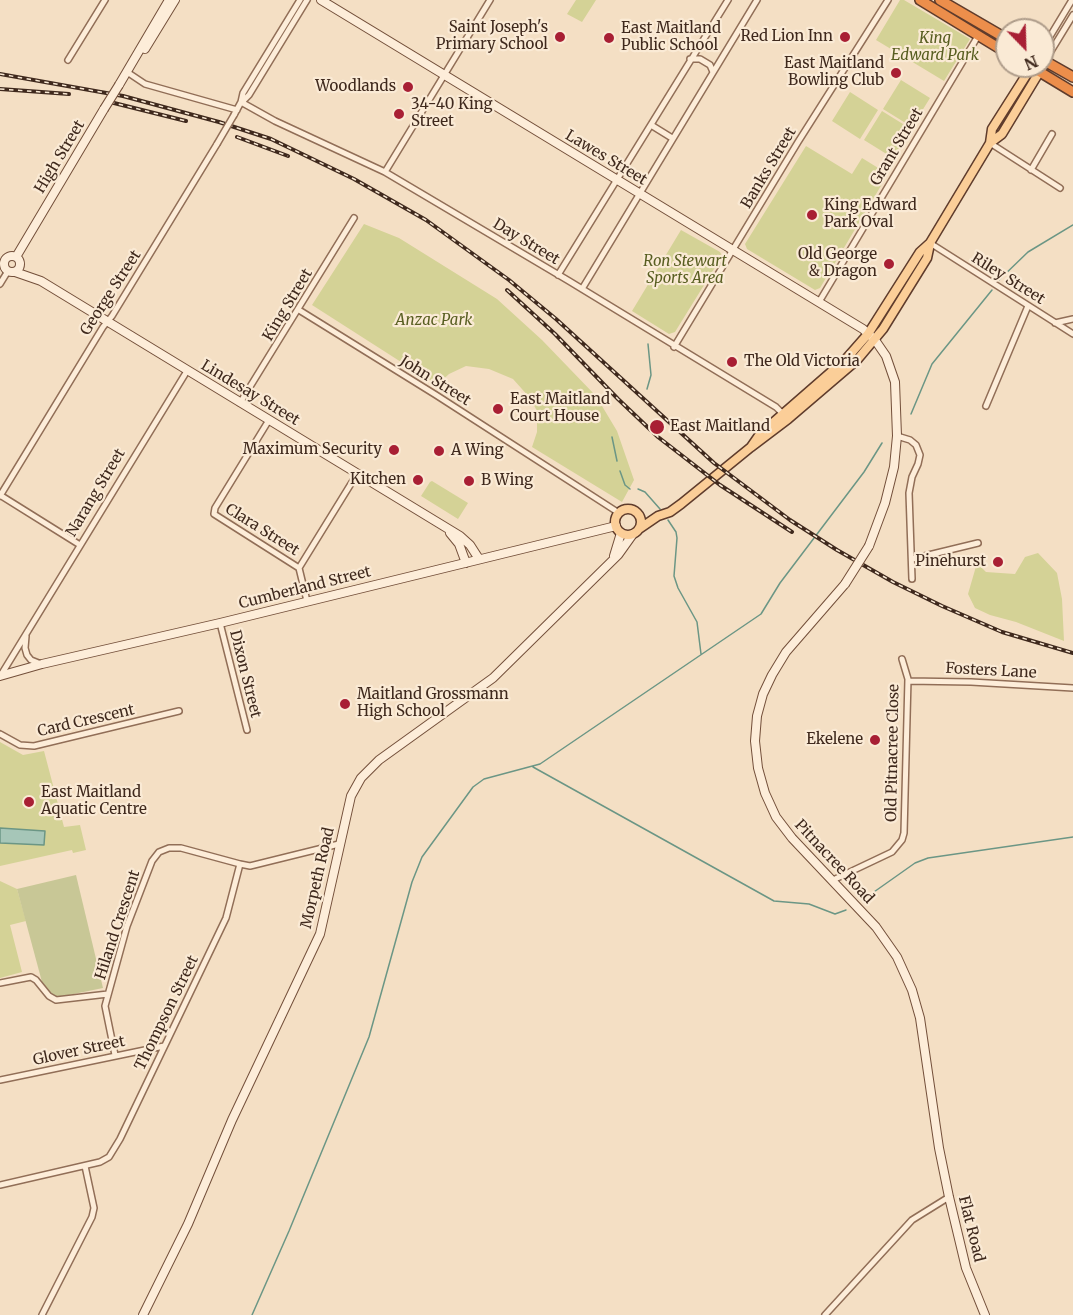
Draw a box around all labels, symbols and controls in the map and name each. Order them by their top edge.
north arrow [995,18,1055,78]
place label: Saint Joseph's Primary School [436,19,548,54]
place label: East Maitland Public School [621,20,721,55]
place label: Red Lion Inn [741,28,833,46]
marker: Saint Joseph's Primary School [553,30,567,44]
marker: Red Lion Inn [838,30,852,44]
park label: King Edward Park [891,30,979,65]
marker: East Maitland Public School [602,31,616,45]
text: N [1022,51,1041,74]
place label: East Maitland Bowling Club [784,55,884,90]
marker: East Maitland Bowling Club [889,66,903,80]
place label: Woodlands [315,78,396,96]
marker: Woodlands [401,80,415,94]
place label: 34-40 King Street [411,96,493,131]
street label: Grant Street [867,105,927,189]
marker: 34-40 King Street [392,107,406,121]
street label: High Street [31,117,89,197]
street label: Banks Street [738,124,800,212]
street label: Lawes Street [562,127,650,189]
place label: King Edward Park Oval [824,197,917,232]
marker: King Edward Park Oval [805,208,819,222]
street label: Day Street [490,215,562,269]
place label: Old George & Dragon [798,246,877,281]
street label: George Street [77,247,145,339]
street label: Riley Street [968,249,1048,309]
park label: Ron Stewart Sports Area [643,253,727,288]
marker: Old George & Dragon [882,257,896,271]
street label: King Street [259,266,317,344]
park label: Anzac Park [396,312,472,330]
street label: John Street [396,352,474,410]
place label: The Old Victoria [744,353,860,371]
marker: The Old Victoria [725,355,739,369]
street label: Lindesay Street [198,357,302,429]
place label: East Maitland Court House [510,391,610,426]
marker: East Maitland Court House [491,402,505,416]
marker: East Maitland [648,418,666,436]
place label: East Maitland [670,418,770,436]
place label: Maximum Security [243,441,382,459]
place label: A Wing [451,442,504,460]
marker: Maximum Security [387,443,401,457]
marker: A Wing [432,444,446,458]
street label: Narang Street [63,446,129,540]
place label: Kitchen [350,471,406,489]
place label: B Wing [481,472,533,490]
marker: Kitchen [411,473,425,487]
marker: B Wing [462,474,476,488]
street label: Clara Street [222,500,302,560]
place label: Pinehurst [915,553,986,571]
marker: Pinehurst [991,555,1005,569]
street label: Cumberland Street [237,563,373,613]
street label: Dixon Street [225,628,265,720]
street label: Fosters Lane [945,660,1037,682]
street label: Old Pitnacree Close [883,684,903,822]
place label: Maitland Grossmann High School [357,686,509,721]
marker: Maitland Grossmann High School [338,697,352,711]
street label: Card Crescent [36,701,136,741]
place label: Ekelene [806,731,863,749]
marker: Ekelene [868,733,882,747]
place label: East Maitland Aquatic Centre [41,784,147,819]
marker: East Maitland Aquatic Centre [22,795,36,809]
street label: Pitnacree Road [791,816,877,908]
street label: Morpeth Road [298,826,338,930]
street label: Hiland Crescent [92,868,144,982]
street label: Thompson Street [131,953,203,1073]
street label: Glover Street [31,1032,127,1070]
street label: Flat Road [954,1194,988,1264]

